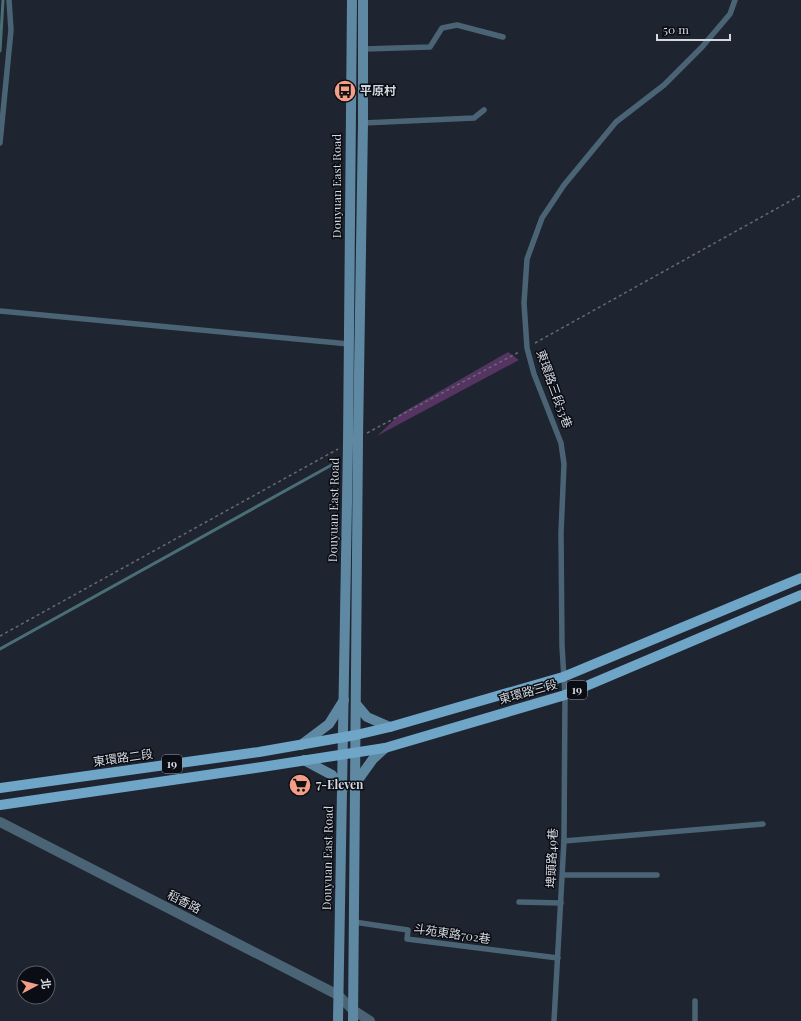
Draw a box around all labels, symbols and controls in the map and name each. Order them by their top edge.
scale bar [657,16,730,42]
text: 50 m [663,21,689,37]
bus stop icon: 平原村 [332,78,358,104]
place label: 平原村 [360,82,396,98]
street label: Douyuan East Road [328,134,344,238]
street label: 東環路三段53巷 [533,347,577,430]
street label: Douyuan East Road [324,458,342,562]
street label: 東環路三段 [497,675,559,707]
road number: 19 [567,681,587,699]
street label: 東環路二段 [92,745,154,769]
road number: 19 [162,755,182,773]
supermarket icon: 7-Eleven [287,772,313,798]
place label: 7-Eleven [316,776,364,792]
street label: Douyuan East Road [318,806,336,910]
street label: 埤頭路49巷 [542,828,560,888]
street label: 稻香路 [165,886,204,916]
street label: 斗苑東路702巷 [412,920,492,946]
north arrow [16,965,56,1005]
text: 北 [38,977,55,990]

